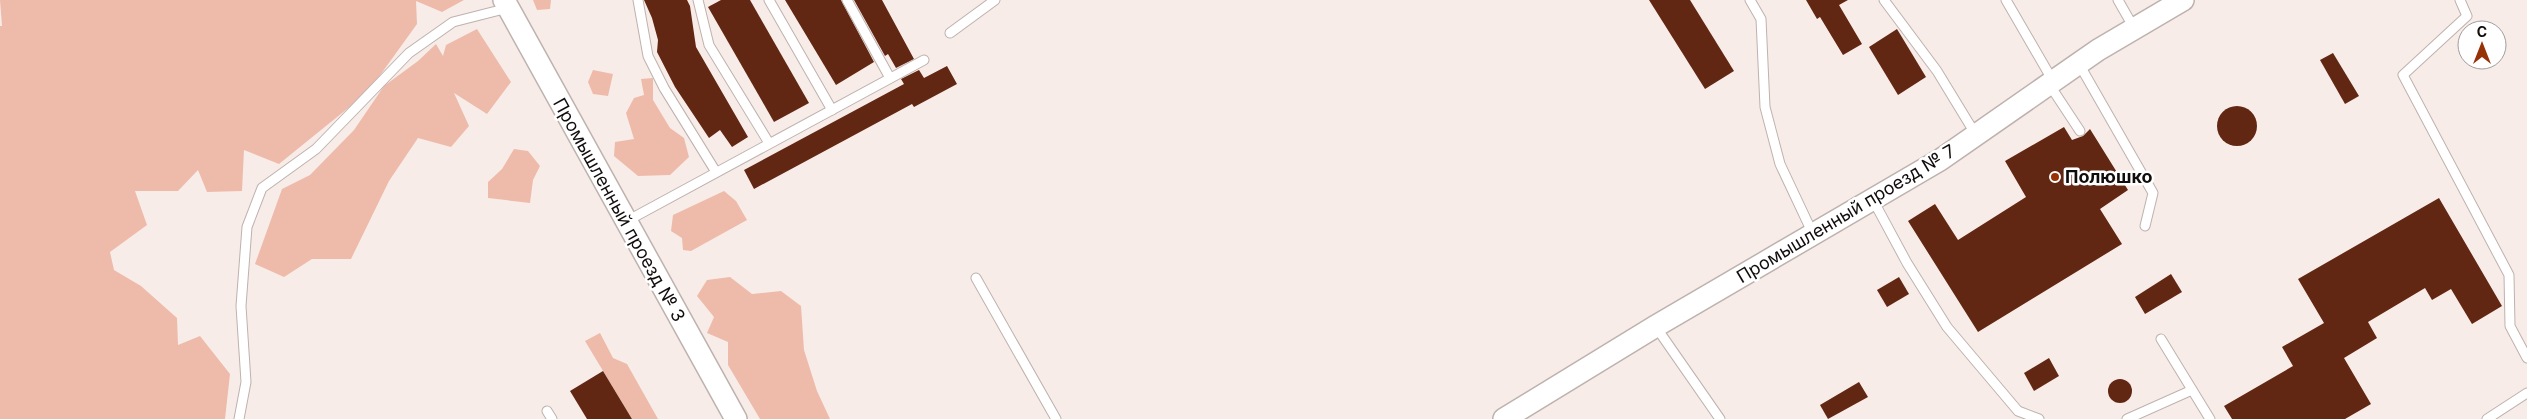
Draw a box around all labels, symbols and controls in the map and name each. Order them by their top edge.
north arrow [2457,20,2507,70]
text: С [2477,23,2487,40]
street label: Промышленный проезд № 3 [549,94,690,325]
street label: Промышленный проезд № 7 [1733,140,1959,287]
place label: Полюшко [2065,166,2153,187]
marker: Полюшко [2049,171,2061,183]

